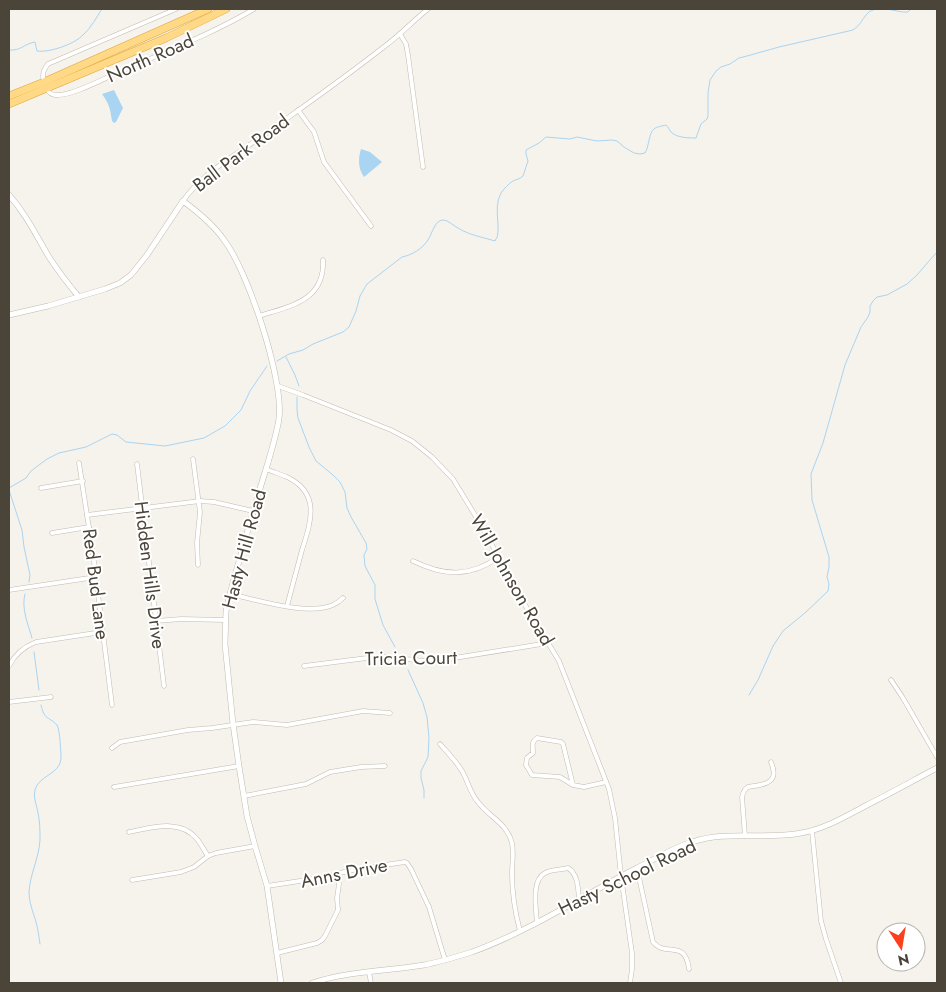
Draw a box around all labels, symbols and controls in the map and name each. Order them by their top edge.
street label: North Road [102,27,198,89]
street label: Ball Park Road [187,108,295,198]
street label: Hasty Hill Road [215,486,273,612]
street label: Hidden Hills Drive [128,500,172,651]
street label: Will Johnson Road [463,509,561,651]
street label: Red Bud Lane [76,527,116,641]
street label: Tricia Court [365,644,458,672]
street label: Hasty School Road [554,832,700,922]
street label: Anns Drive [298,851,390,895]
north arrow [876,922,926,972]
text: N [896,949,911,971]

